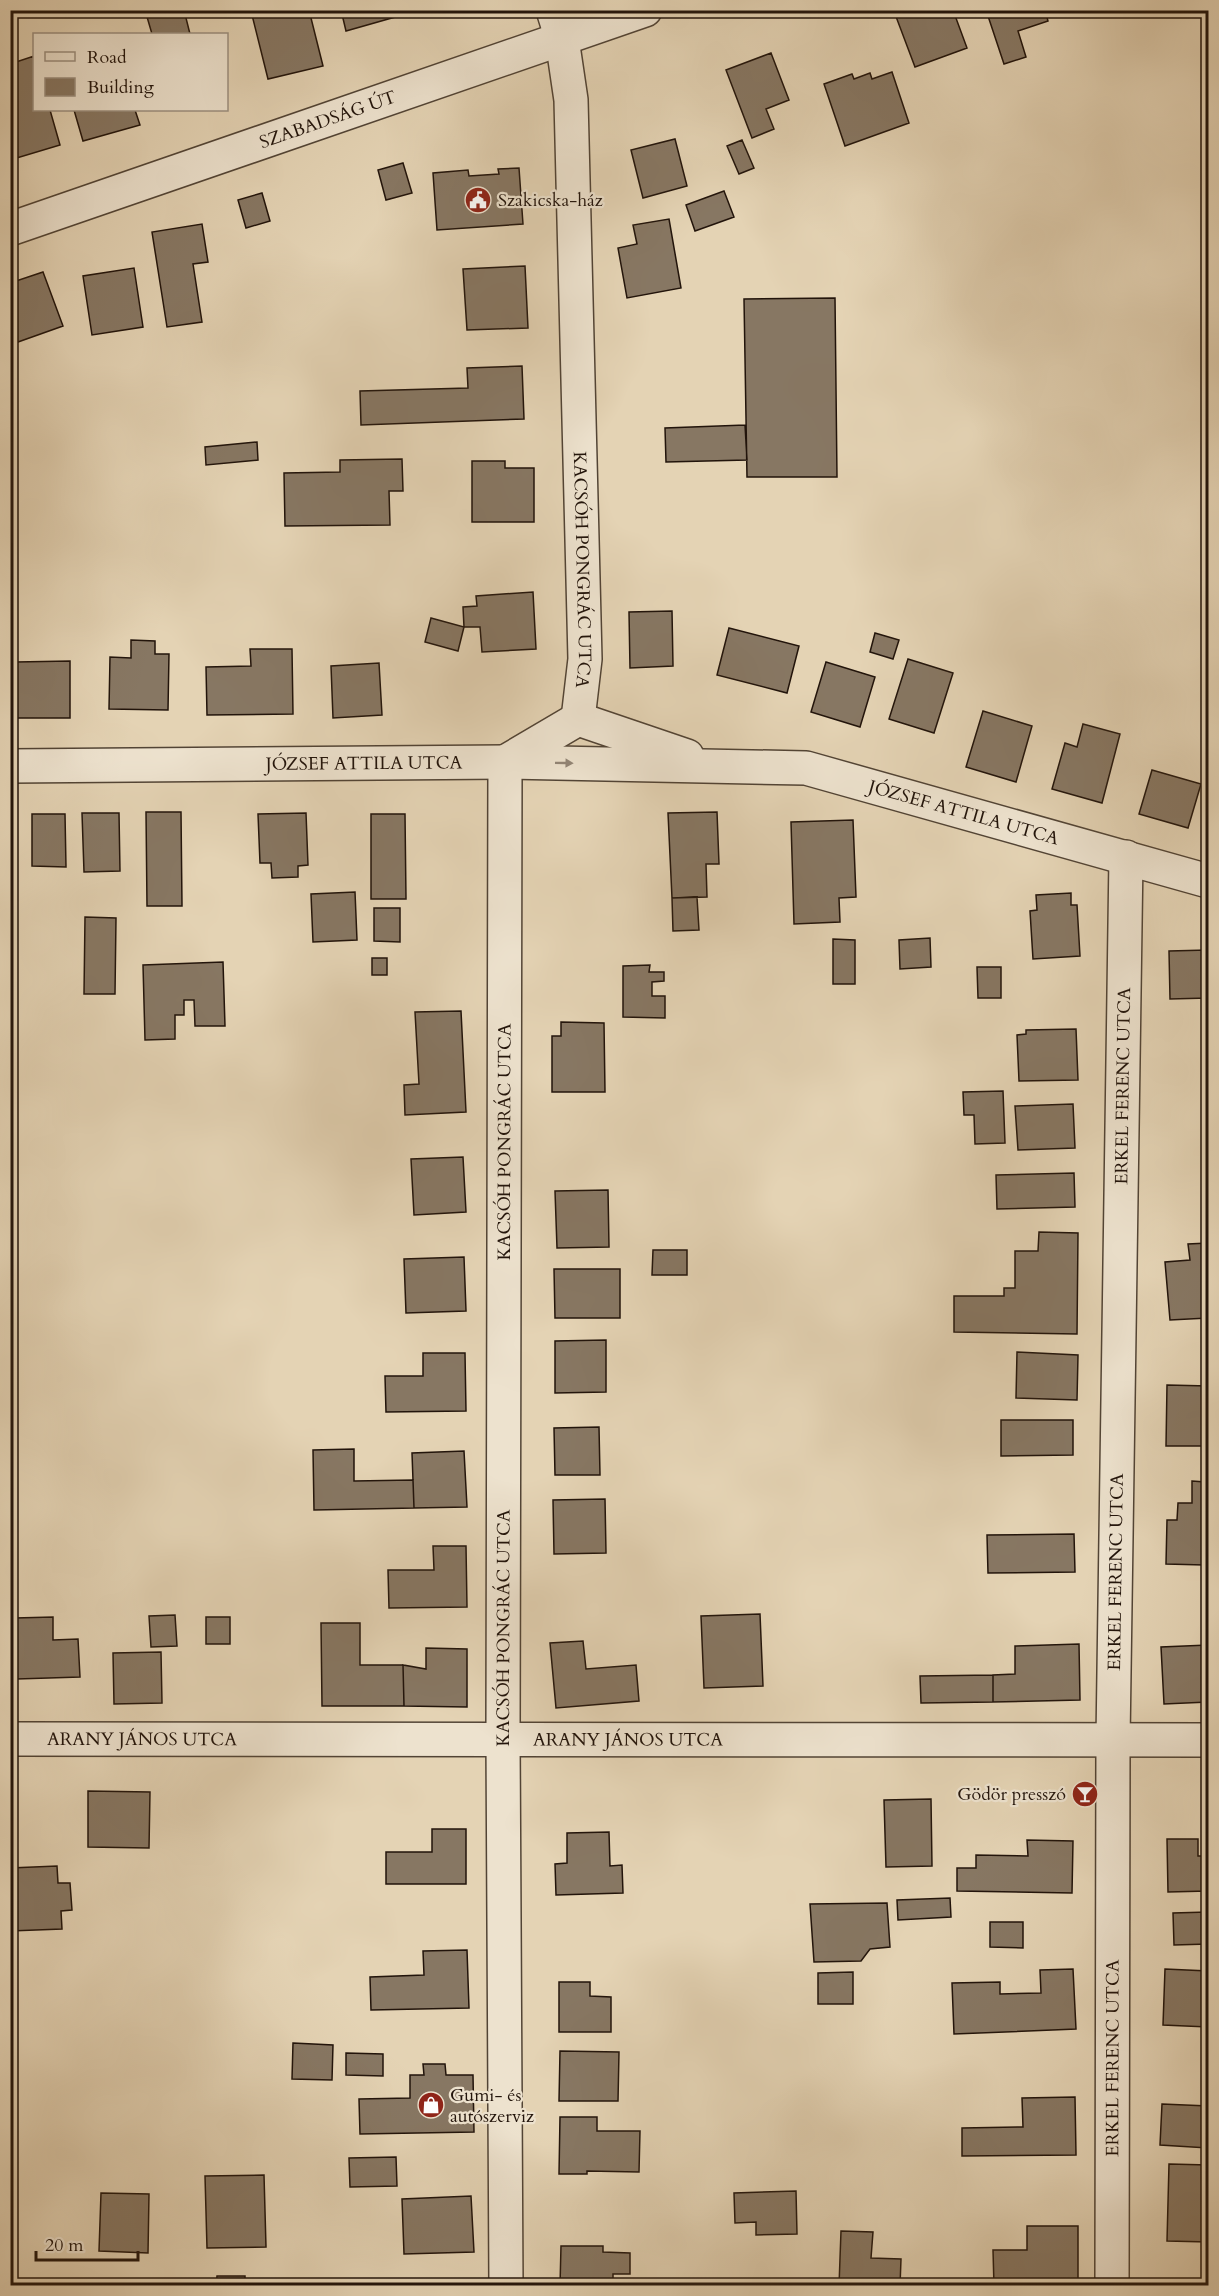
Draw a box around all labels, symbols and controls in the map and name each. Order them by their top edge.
legend [33,33,228,111]
text: Road [87,45,127,70]
text: Building [87,75,155,100]
street label: SZABADSÁG ÚT [256,85,400,155]
public building icon: Szakicska-ház [463,185,493,215]
place label: Szakicska-ház [498,188,603,213]
street label: KACSÓH PONGRÁC UTCA [567,451,597,690]
street label: JÓZSEF ATTILA UTCA [263,750,463,777]
one-way arrow [554,758,573,768]
street label: JÓZSEF ATTILA UTCA [863,773,1062,852]
street label: ERKEL FERENC UTCA [1109,987,1137,1185]
street label: KACSÓH PONGRÁC UTCA [492,1023,517,1261]
street label: ERKEL FERENC UTCA [1102,1473,1130,1671]
street label: KACSÓH PONGRÁC UTCA [491,1509,516,1747]
street label: ARANY JÁNOS UTCA [47,1727,237,1752]
street label: ARANY JÁNOS UTCA [533,1727,723,1753]
bar icon: Gödör presszó [1070,1779,1100,1809]
place label: Gödör presszó [957,1782,1066,1807]
street label: ERKEL FERENC UTCA [1100,1959,1126,2157]
place label: Gumi- és autószerviz [450,2083,534,2129]
shop icon: Gumi- és autószerviz [416,2090,446,2120]
scale bar [36,2224,138,2262]
text: 20 m [45,2233,84,2258]

